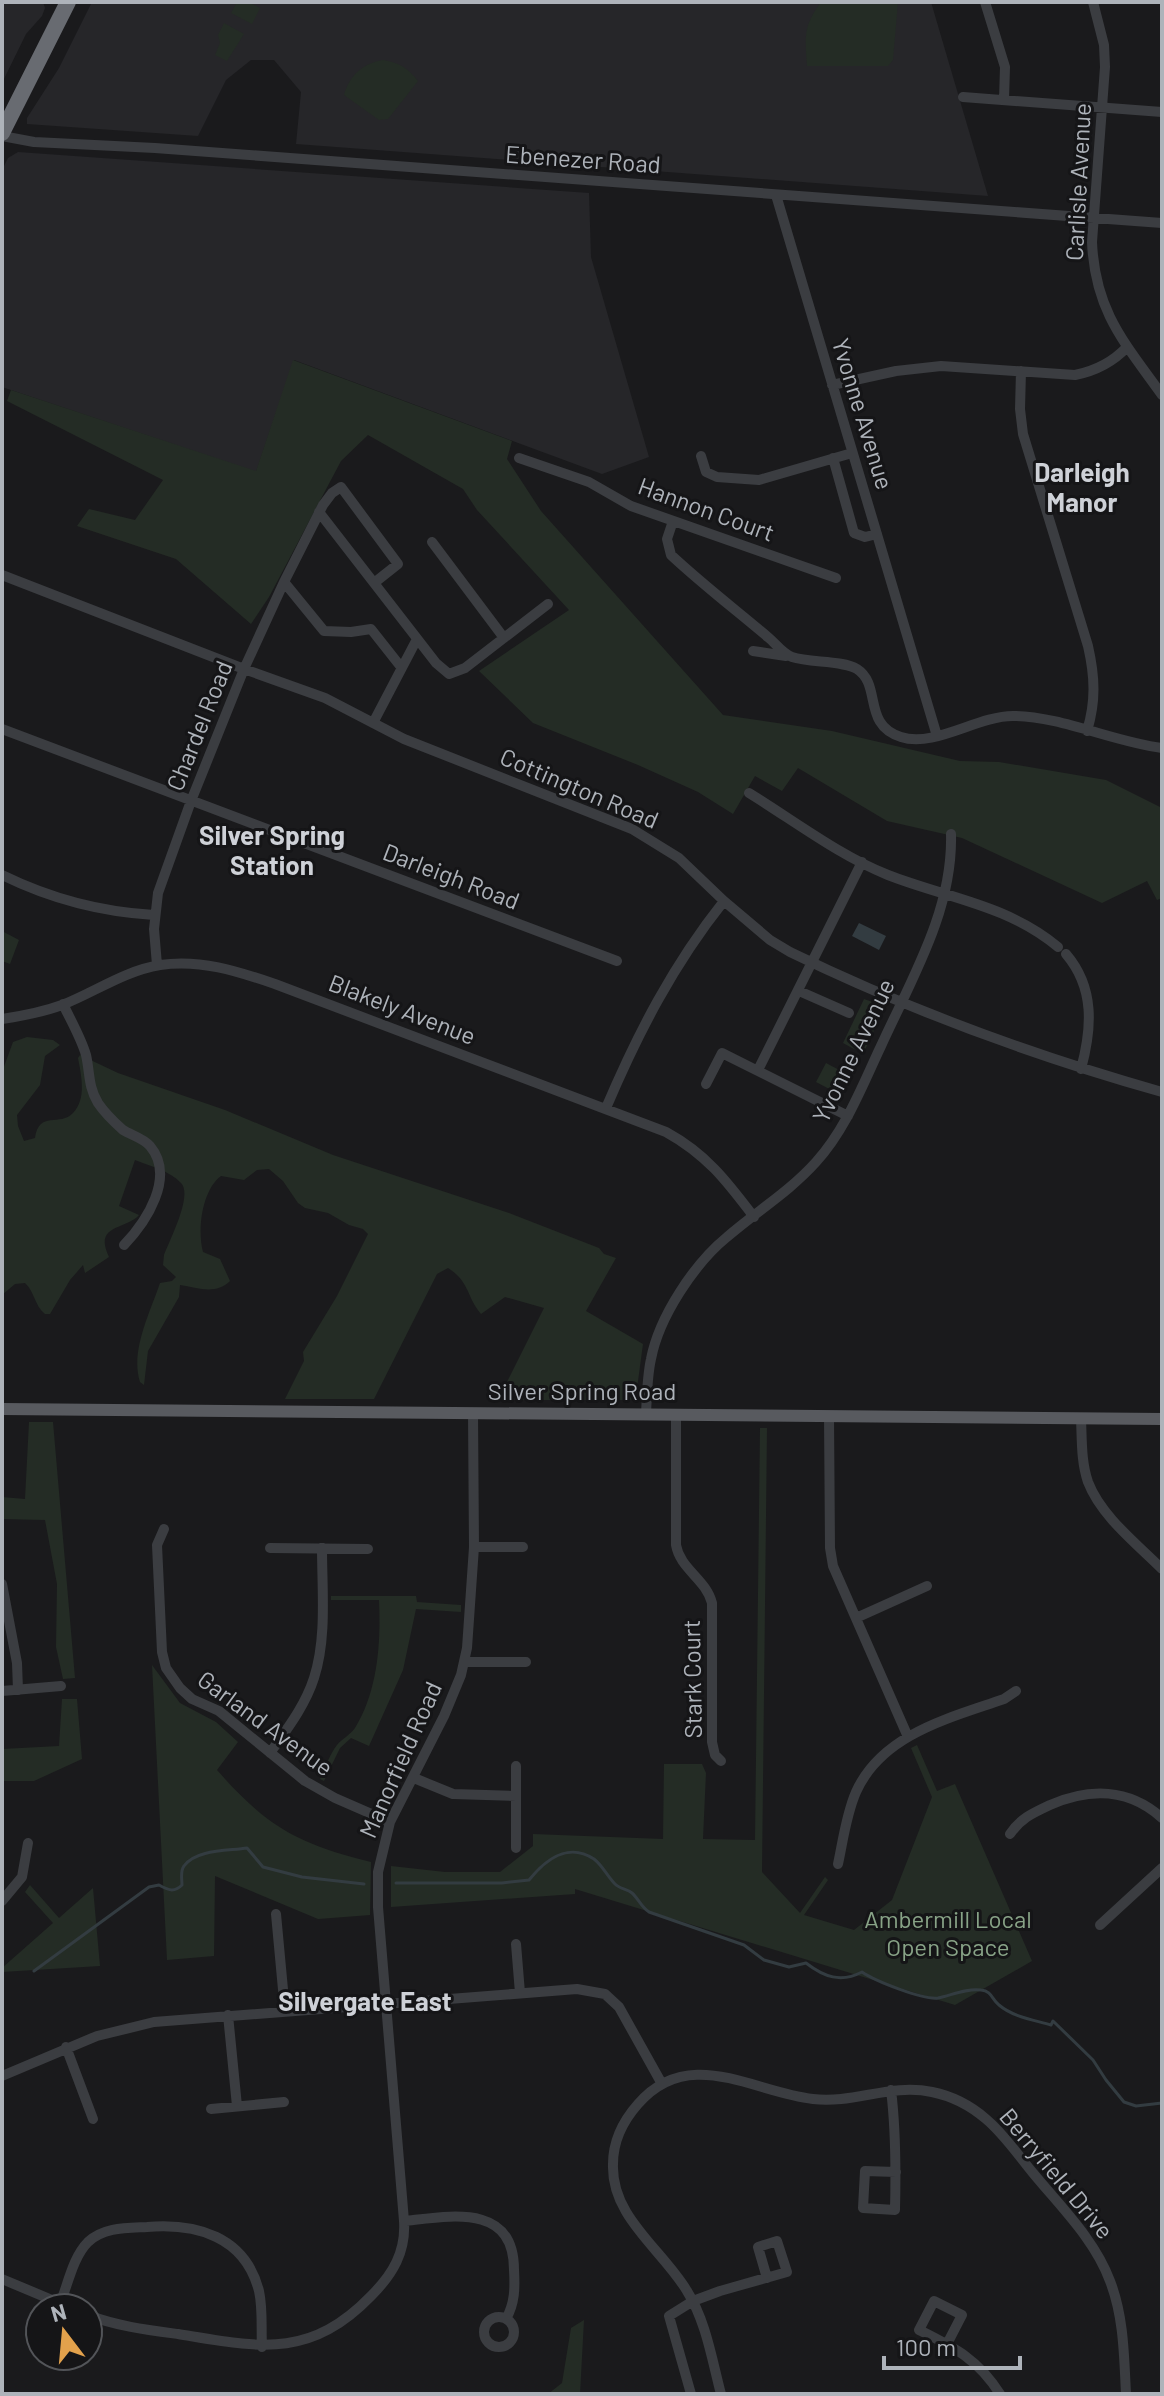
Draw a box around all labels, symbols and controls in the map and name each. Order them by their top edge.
street label: Carlisle Avenue [1059,102,1096,262]
street label: Ebenezer Road [504,139,662,178]
street label: Yvonne Avenue [827,335,900,493]
district label: Darleigh Manor [1034,456,1130,517]
street label: Hannon Court [634,471,779,547]
street label: Chardel Road [159,656,238,795]
street label: Cottington Road [496,741,663,834]
district label: Silver Spring Station [199,819,345,880]
street label: Darleigh Road [379,836,524,915]
street label: Blakely Avenue [325,967,480,1050]
street label: Yvonne Avenue [805,974,900,1127]
street label: Silver Spring Road [488,1376,676,1405]
street label: Stark Court [676,1619,707,1739]
street label: Garland Avenue [193,1664,339,1782]
street label: Manorfield Road [352,1677,447,1842]
park label: Ambermill Local Open Space [864,1904,1032,1961]
district label: Silvergate East [278,1985,452,2016]
street label: Berryfield Drive [994,2102,1120,2244]
north arrow [24,2292,104,2372]
text: N [48,2297,69,2326]
scale bar [884,2320,1020,2370]
text: 100 m [896,2332,956,2361]

